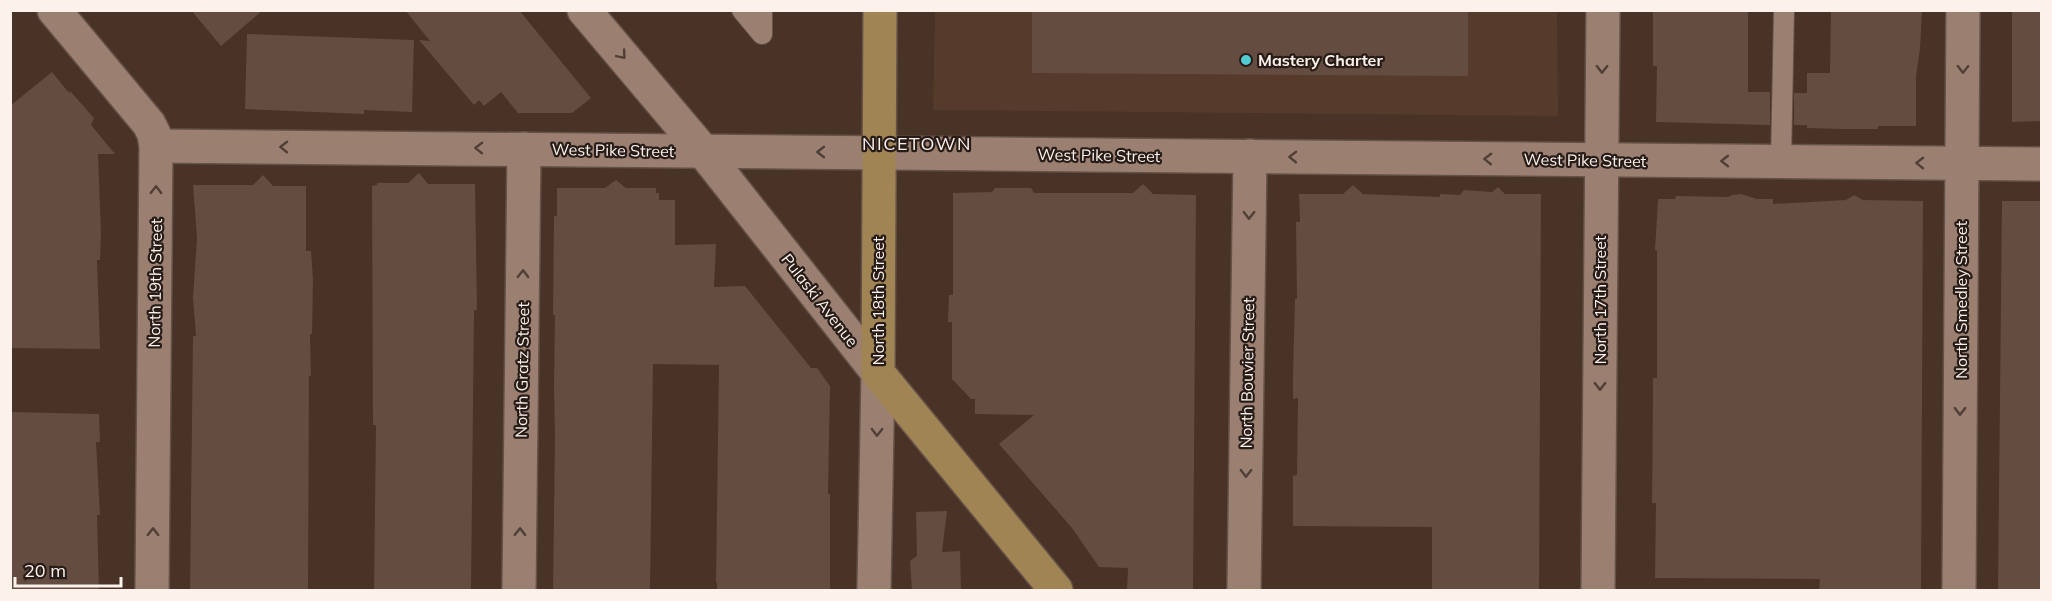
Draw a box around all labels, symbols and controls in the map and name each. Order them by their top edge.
one-way arrow [615,48,626,59]
place label: Mastery Charter [1258,50,1383,70]
marker: Mastery Charter [1239,53,1253,67]
one-way arrow [1596,64,1608,73]
one-way arrow [1957,64,1969,73]
district label: NICETOWN [862,132,972,155]
street label: West Pike Street [552,139,675,161]
one-way arrow [280,141,289,153]
one-way arrow [475,142,484,155]
street label: West Pike Street [1038,144,1161,166]
one-way arrow [817,146,826,158]
street label: West Pike Street [1524,149,1647,171]
one-way arrow [1289,151,1298,163]
one-way arrow [1484,153,1493,165]
one-way arrow [1721,155,1730,167]
one-way arrow [1916,157,1925,169]
one-way arrow [150,186,162,195]
one-way arrow [1243,210,1256,219]
street label: North 19th Street [144,218,166,348]
street label: North Smedley Street [1951,221,1971,379]
street label: North 17th Street [1590,235,1610,365]
street label: North 18th Street [868,236,888,366]
street label: Pulaski Avenue [777,249,863,351]
one-way arrow [517,270,529,279]
street label: North Bouvier Street [1236,297,1258,449]
street label: North Gratz Street [511,302,533,438]
one-way arrow [1593,382,1606,391]
one-way arrow [1954,406,1966,415]
one-way arrow [871,427,883,436]
one-way arrow [1240,468,1252,477]
one-way arrow [146,528,159,537]
one-way arrow [514,528,526,537]
scale bar [15,550,122,588]
text: 20 m [24,559,66,582]

